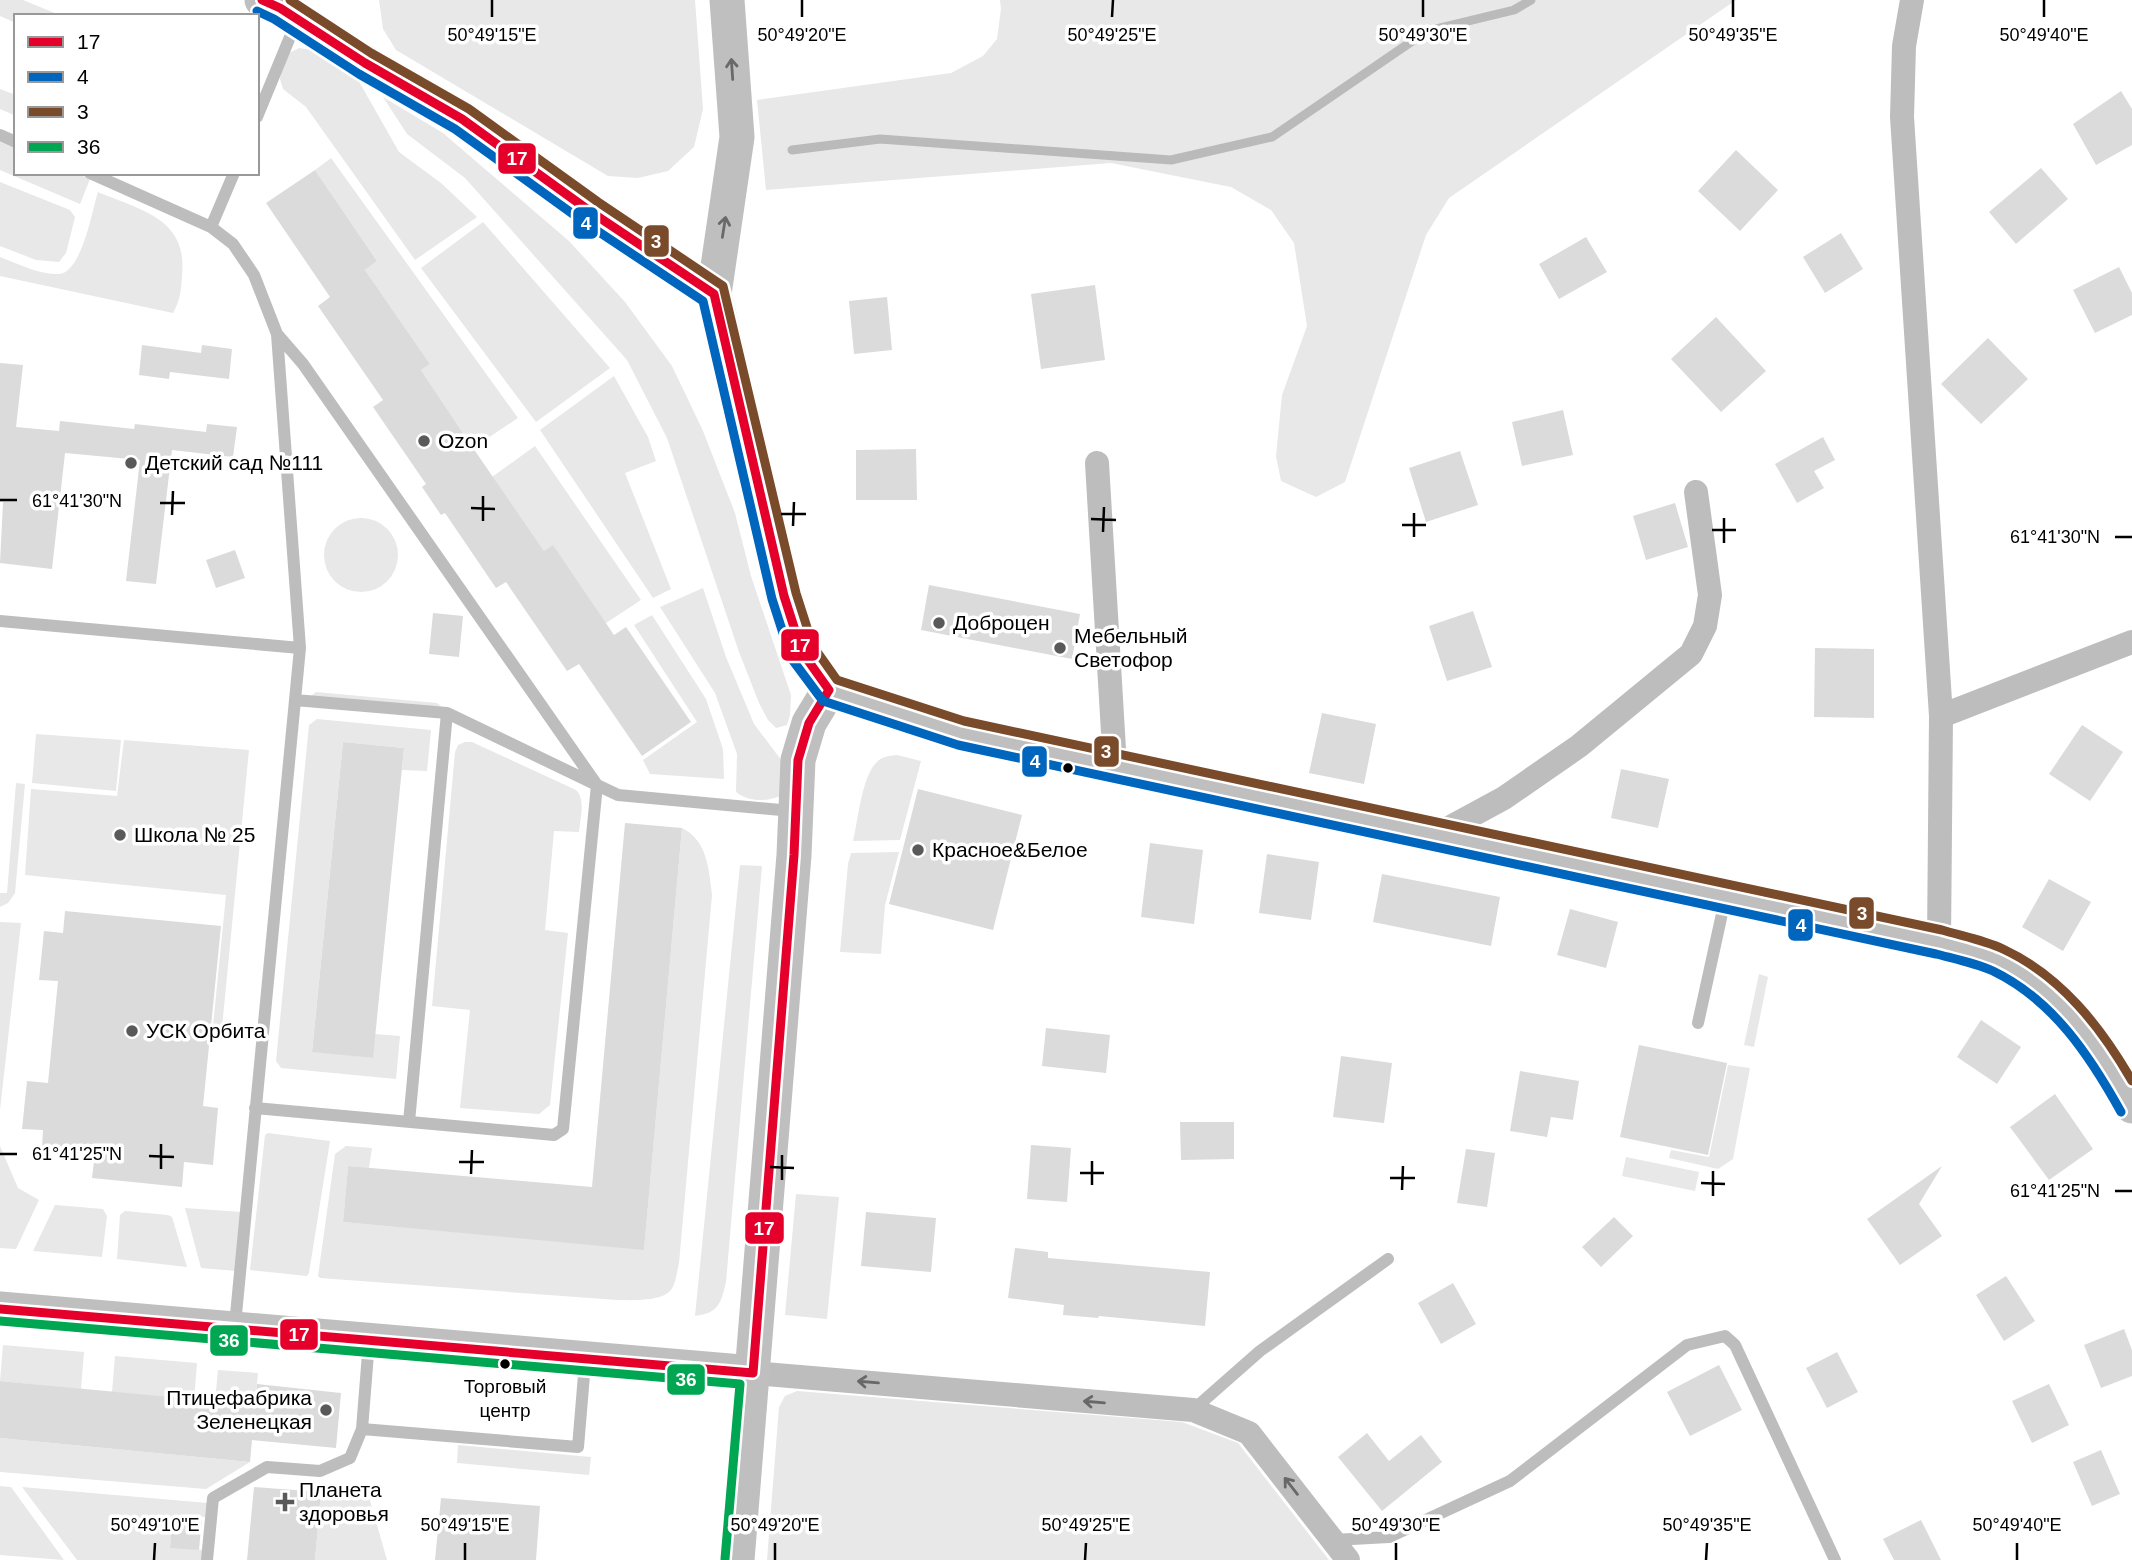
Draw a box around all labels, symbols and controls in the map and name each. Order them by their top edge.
legend [14,14,259,175]
text: 50°49'15"E [447,25,537,45]
text: 50°49'20"E [757,25,847,45]
text: 50°49'25"E [1067,25,1157,45]
text: 50°49'30"E [1378,25,1468,45]
text: 50°49'35"E [1688,25,1778,45]
text: 50°49'40"E [1999,25,2089,45]
text: 17 [77,30,100,53]
one-way arrow [725,58,738,81]
text: 4 [77,65,89,88]
text: 3 [77,100,89,123]
text: 36 [77,135,100,158]
line badge: 17 [497,142,537,175]
text: 17 [506,148,528,169]
line badge: 4 [572,206,599,240]
text: 4 [581,213,592,234]
one-way arrow [718,216,731,239]
line badge: 3 [643,224,670,258]
text: 3 [651,231,661,252]
place label: Ozon [438,429,488,452]
marker: Ozon [416,433,432,449]
place label: Детский сад №111 [145,451,323,474]
marker: Детский сад №111 [123,455,139,471]
text: 61°41'30"N [32,491,122,511]
text: 61°41'30"N [2010,527,2100,547]
place label: Доброцен [953,611,1050,634]
marker: Доброцен [931,615,947,631]
place label: Мебельный Светофор [1074,624,1188,671]
line badge: 17 [780,628,820,662]
text: 17 [789,635,811,656]
marker: Мебельный Светофор [1052,640,1068,656]
line badge: 3 [1093,735,1120,768]
text: 3 [1101,741,1111,762]
line badge: 4 [1021,745,1048,778]
text: 4 [1030,751,1041,772]
unlabelled marker [1061,761,1075,775]
place label: Школа № 25 [134,823,255,846]
marker: Школа № 25 [112,827,128,843]
place label: Красное&Белое [932,838,1088,861]
marker: Красное&Белое [910,842,926,858]
line badge: 3 [1848,896,1875,930]
text: 3 [1857,903,1867,924]
line badge: 4 [1787,908,1814,942]
text: 4 [1796,915,1807,936]
place label: УСК Орбита [146,1019,266,1042]
marker: УСК Орбита [124,1023,140,1039]
text: 61°41'25"N [32,1144,122,1164]
text: 61°41'25"N [2010,1181,2100,1201]
line badge: 17 [744,1211,785,1245]
text: 17 [753,1218,775,1239]
line badge: 17 [279,1318,319,1351]
line badge: 36 [209,1324,249,1357]
text: 17 [288,1324,310,1345]
text: 36 [218,1330,240,1351]
marker: Торговый центр [498,1357,512,1371]
line badge: 36 [666,1363,706,1396]
text: 36 [675,1369,697,1390]
one-way arrow [857,1375,879,1388]
place label: Торговый центр [464,1376,546,1421]
place label: Птицефабрика Зеленецкая [166,1386,312,1433]
one-way arrow [1083,1395,1106,1408]
marker: Птицефабрика Зеленецкая [318,1402,334,1418]
place label: Планета здоровья [299,1478,389,1525]
one-way arrow [1283,1478,1298,1496]
marker: Планета здоровья [277,1494,293,1510]
text: 50°49'10"E [110,1515,200,1535]
text: 50°49'15"E [420,1515,510,1535]
text: 50°49'20"E [730,1515,820,1535]
text: 50°49'25"E [1041,1515,1131,1535]
text: 50°49'30"E [1351,1515,1441,1535]
text: 50°49'35"E [1662,1515,1752,1535]
text: 50°49'40"E [1972,1515,2062,1535]

